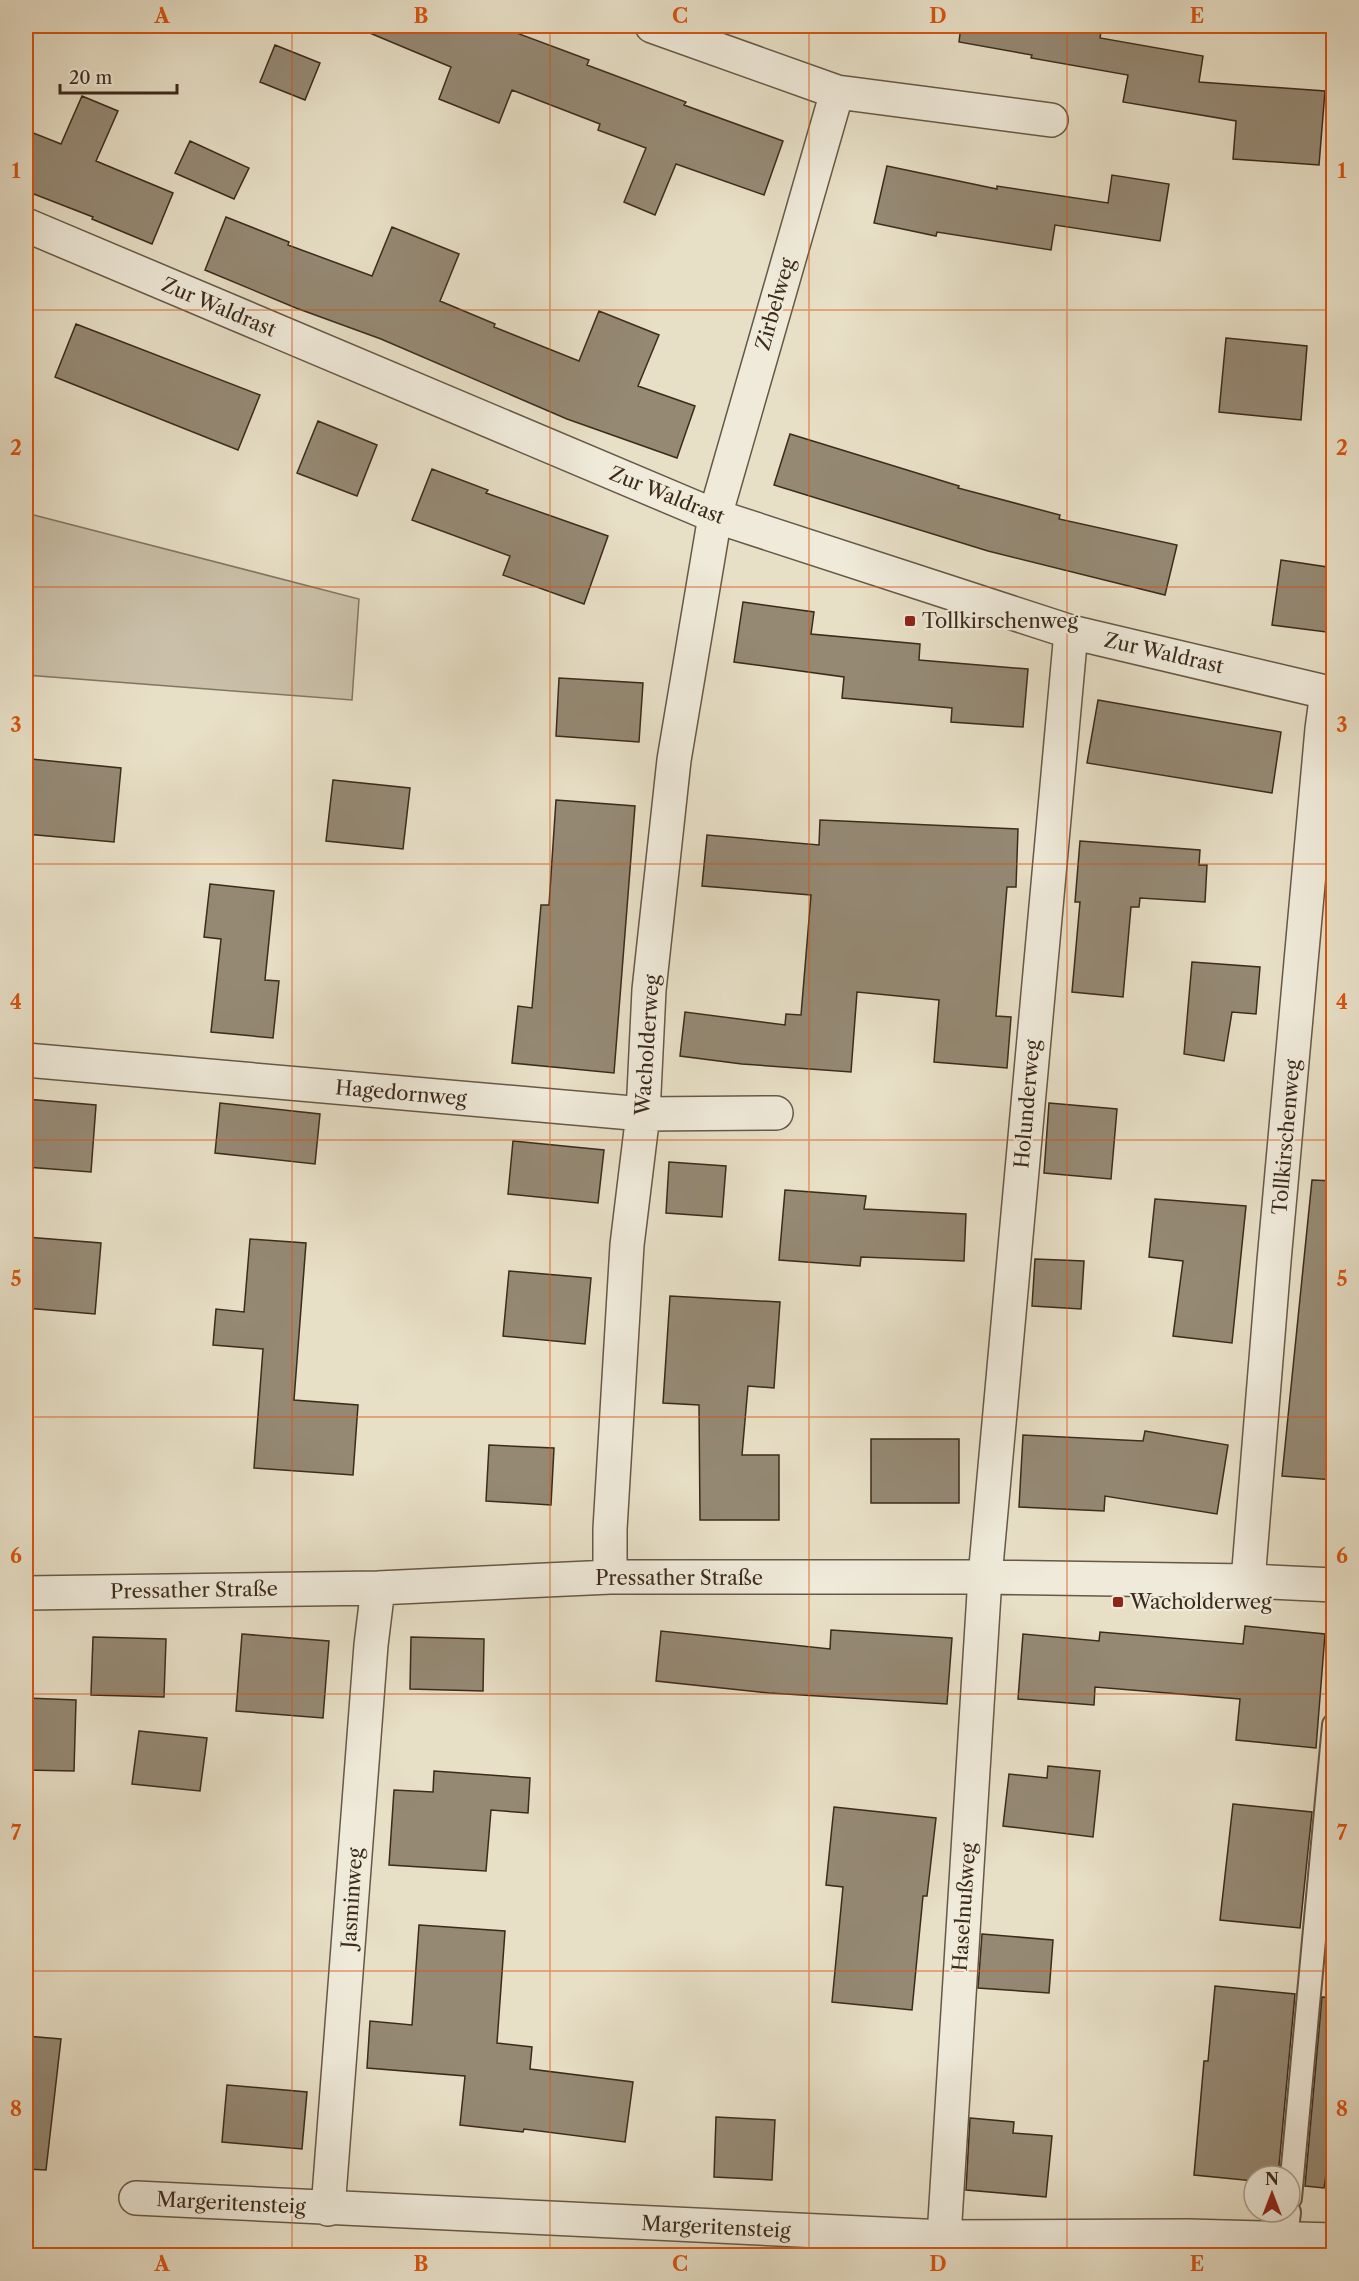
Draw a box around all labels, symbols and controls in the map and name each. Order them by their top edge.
text: A [153,4,170,28]
text: B [414,4,429,28]
text: C [672,4,688,28]
text: D [929,4,947,28]
text: E [1190,4,1204,28]
scale bar [60,57,177,95]
text: 20 m [69,67,113,89]
text: 1 [12,159,21,183]
text: 1 [1338,159,1347,183]
street label: Zirbelweg [750,255,800,353]
street label: Zur Waldrast [158,272,280,342]
text: 2 [10,436,22,460]
text: 2 [1336,436,1348,460]
street label: Zur Waldrast [606,461,728,529]
place label: Tollkirschenweg [922,609,1078,633]
marker: Tollkirschenweg [903,614,917,628]
street label: Zur Waldrast [1102,628,1226,678]
text: 3 [10,713,22,737]
text: 3 [1336,713,1348,737]
street label: Wacholderweg [630,973,664,1117]
text: 4 [10,990,22,1014]
text: 4 [1336,990,1348,1014]
street label: Holunderweg [1009,1038,1045,1169]
street label: Tollkirschenweg [1267,1058,1305,1216]
street label: Hagedornweg [334,1075,468,1111]
text: 5 [10,1267,22,1291]
text: 5 [1336,1267,1348,1291]
text: 6 [10,1544,22,1568]
text: 6 [1336,1544,1348,1568]
street label: Pressather Straße [595,1566,763,1590]
street label: Pressather Straße [110,1577,278,1603]
place label: Wacholderweg [1129,1590,1272,1614]
marker: Wacholderweg [1111,1595,1125,1609]
text: 7 [11,1821,22,1845]
text: 7 [1337,1821,1348,1845]
street label: Haselnußweg [948,1841,981,1972]
street label: Jasminweg [336,1847,368,1952]
text: 8 [10,2097,22,2121]
text: 8 [1336,2097,1348,2121]
north arrow [1242,2164,1302,2224]
text: N [1265,2169,1279,2189]
street label: Margeritensteig [156,2187,307,2219]
street label: Margeritensteig [641,2211,792,2243]
text: A [153,2252,170,2276]
text: B [414,2252,429,2276]
text: C [672,2252,688,2276]
text: D [929,2252,947,2276]
text: E [1190,2252,1204,2276]

